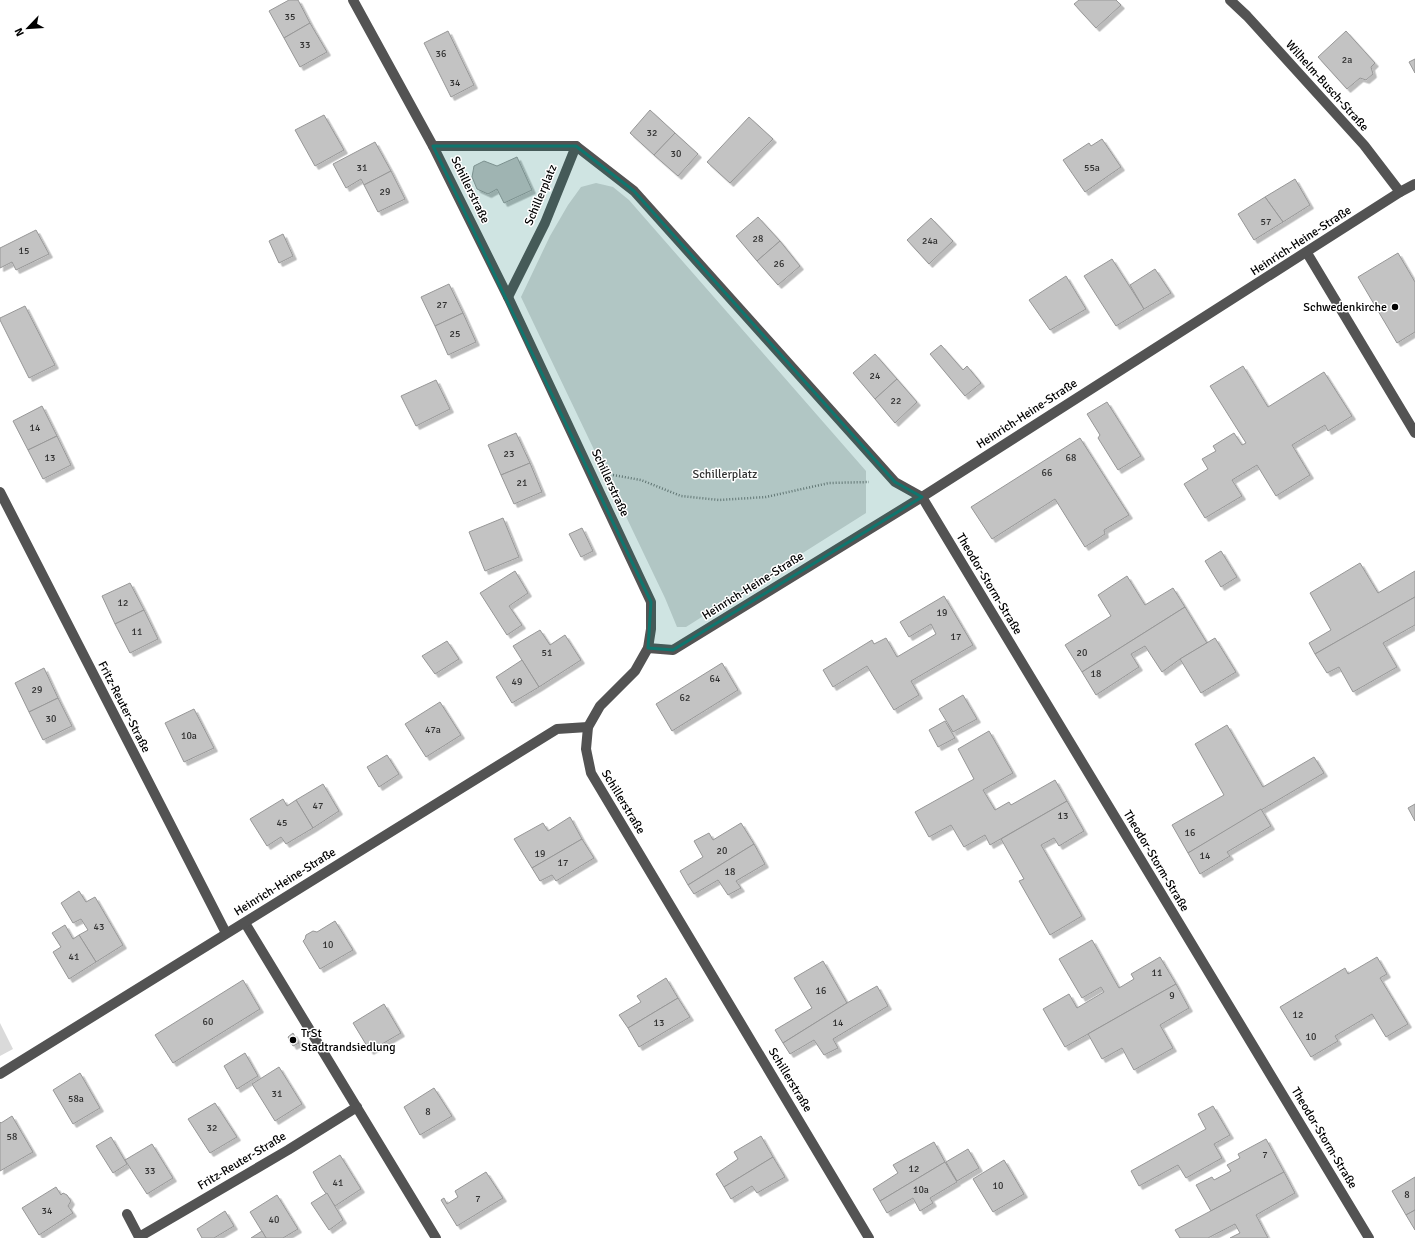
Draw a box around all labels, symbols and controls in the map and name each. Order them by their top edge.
north arrow [8,8,48,48]
house number: 35 [285,11,295,23]
text: N [12,26,27,38]
street label: Wilhelm-Busch-Straße [1282,37,1372,135]
house number: 33 [300,39,310,51]
house number: 36 [436,48,446,60]
house number: 2a [1342,54,1352,66]
house number: 34 [450,77,461,89]
house number: 32 [647,127,657,139]
house number: 30 [671,148,681,160]
street label: Schillerstraße [447,154,493,226]
house number: 31 [357,162,367,174]
street label: Schillerplatz [521,162,561,228]
house number: 55a [1084,162,1100,174]
house number: 29 [380,186,390,198]
street label: Heinrich-Heine-Straße [1248,203,1354,279]
house number: 57 [1261,216,1271,228]
house number: 28 [753,233,763,245]
house number: 24a [922,235,938,247]
house number: 15 [19,245,29,257]
house number: 26 [774,258,784,270]
house number: 27 [437,299,447,311]
place label: Schwedenkirche [1303,300,1387,315]
marker: Schwedenkirche [1390,302,1400,312]
house number: 25 [450,328,460,340]
house number: 24 [870,370,881,382]
street label: Heinrich-Heine-Straße [974,376,1080,452]
house number: 22 [891,395,901,407]
house number: 14 [30,422,41,434]
street label: Schillerstraße [588,447,632,519]
house number: 23 [504,448,514,460]
house number: 13 [45,452,55,464]
house number: 68 [1066,452,1076,464]
park label: Schillerplatz [693,467,757,482]
house number: 66 [1042,467,1052,479]
house number: 21 [517,477,527,489]
street label: Theodor-Storm-Straße [953,530,1025,638]
street label: Heinrich-Heine-Straße [699,549,807,623]
house number: 12 [118,597,128,609]
house number: 19 [937,607,947,619]
house number: 11 [132,626,142,638]
house number: 17 [951,631,961,643]
house number: 51 [542,647,552,659]
house number: 20 [1077,647,1087,659]
street label: Fritz-Reuter-Straße [94,659,154,755]
house number: 18 [1091,668,1101,680]
house number: 64 [710,673,721,685]
house number: 49 [512,676,522,688]
house number: 29 [32,684,42,696]
house number: 62 [680,692,690,704]
house number: 30 [46,713,56,725]
house number: 47a [425,724,441,736]
house number: 10a [181,730,197,742]
street label: Schillerstraße [598,767,648,837]
house number: 47 [313,800,323,812]
street label: Theodor-Storm-Straße [1120,807,1192,915]
house number: 13 [1058,810,1068,822]
house number: 45 [277,817,287,829]
house number: 16 [1185,827,1195,839]
street label: Heinrich-Heine-Straße [231,845,339,919]
house number: 20 [717,845,727,857]
house number: 19 [535,848,545,860]
house number: 14 [1200,850,1211,862]
house number: 17 [558,857,568,869]
house number: 18 [725,866,735,878]
house number: 43 [94,921,104,933]
house number: 10 [323,939,333,951]
house number: 41 [69,951,79,963]
house number: 11 [1152,967,1162,979]
house number: 16 [816,985,826,997]
house number: 9 [1169,990,1175,1002]
house number: 12 [1293,1009,1303,1021]
house number: 60 [203,1016,213,1028]
house number: 13 [654,1017,664,1029]
house number: 14 [833,1017,844,1029]
place label: TrSt Stadtrandsiedlung [301,1026,396,1055]
house number: 10 [1306,1031,1316,1043]
marker: TrSt Stadtrandsiedlung [288,1035,298,1045]
street label: Schillerstraße [765,1045,815,1115]
street label: Theodor-Storm-Straße [1288,1084,1360,1192]
house number: 31 [272,1088,282,1100]
house number: 58a [68,1093,84,1105]
house number: 8 [425,1106,431,1118]
house number: 32 [207,1122,217,1134]
street label: Fritz-Reuter-Straße [195,1129,289,1193]
house number: 58 [7,1131,17,1143]
house number: 7 [1262,1149,1268,1161]
house number: 12 [909,1163,919,1175]
house number: 33 [145,1165,155,1177]
house number: 41 [333,1177,343,1189]
house number: 10 [993,1180,1003,1192]
house number: 10a [913,1184,929,1196]
house number: 8 [1404,1189,1410,1201]
house number: 7 [475,1193,481,1205]
house number: 34 [42,1205,53,1217]
house number: 40 [269,1214,279,1226]

